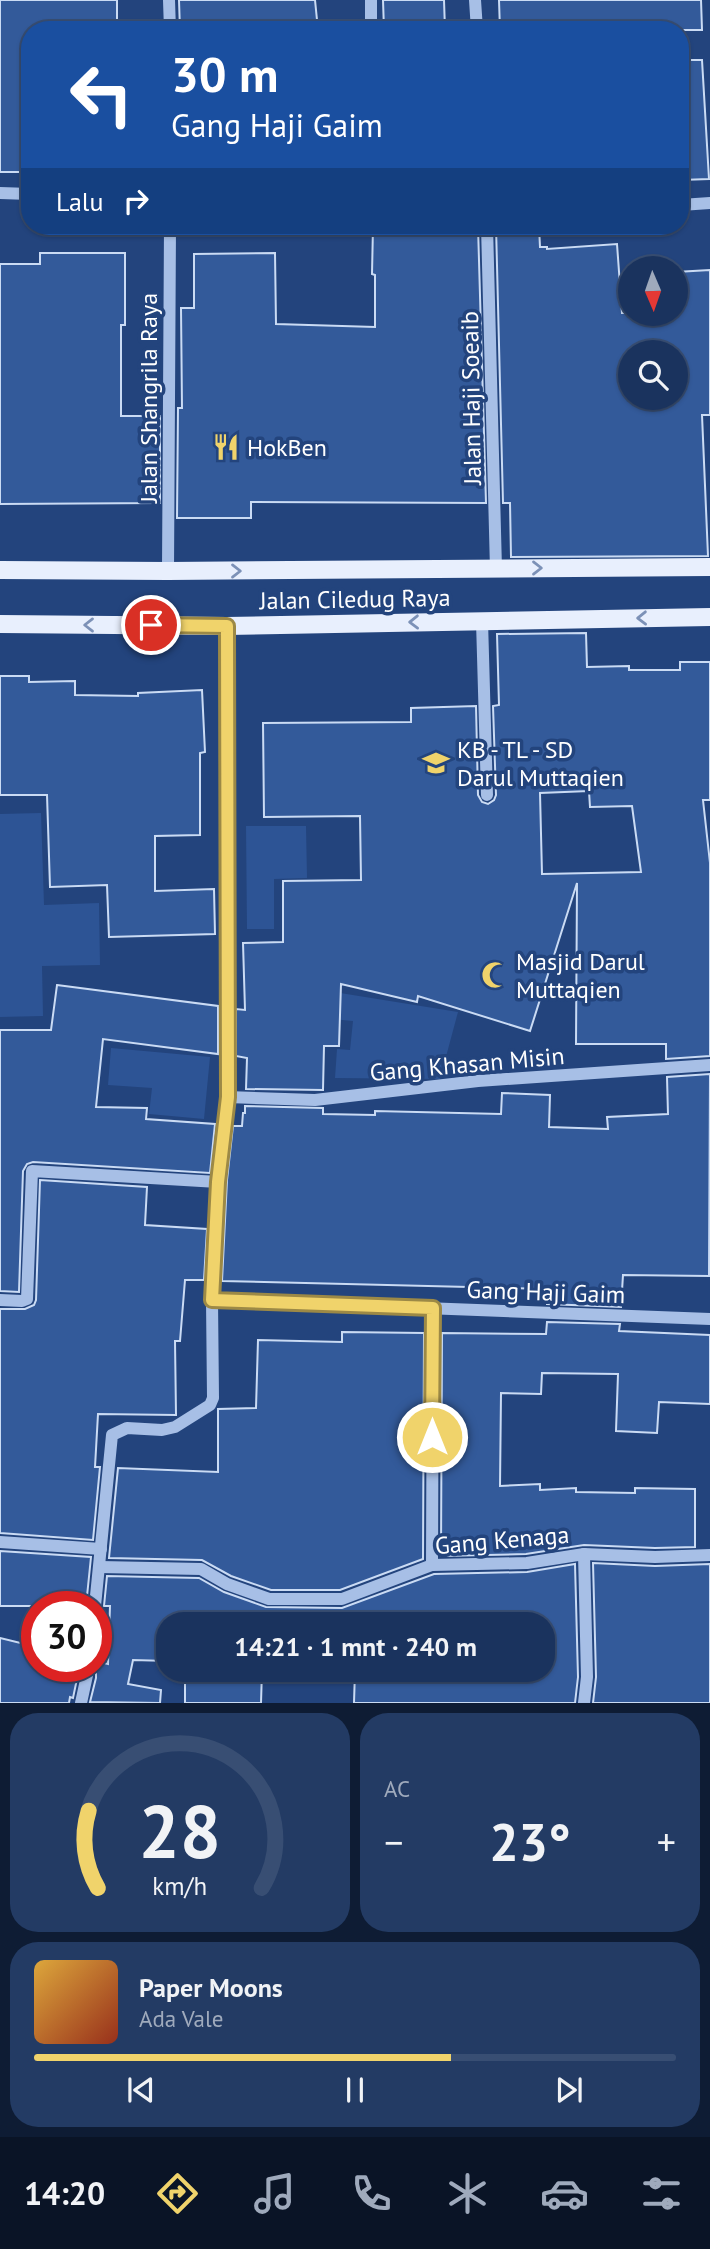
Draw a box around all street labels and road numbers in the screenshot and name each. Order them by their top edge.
street label: Jalan Shangrila Raya [133,293,164,504]
street label: Jalan Haji Soeaib [454,311,488,486]
street label: Jalan Ciledug Raya [258,582,451,616]
street label: Gang Khasan Misin [368,1040,566,1088]
street label: Gang Haji Gaim [466,1274,626,1310]
street label: Gang Kenaga [434,1519,570,1561]

